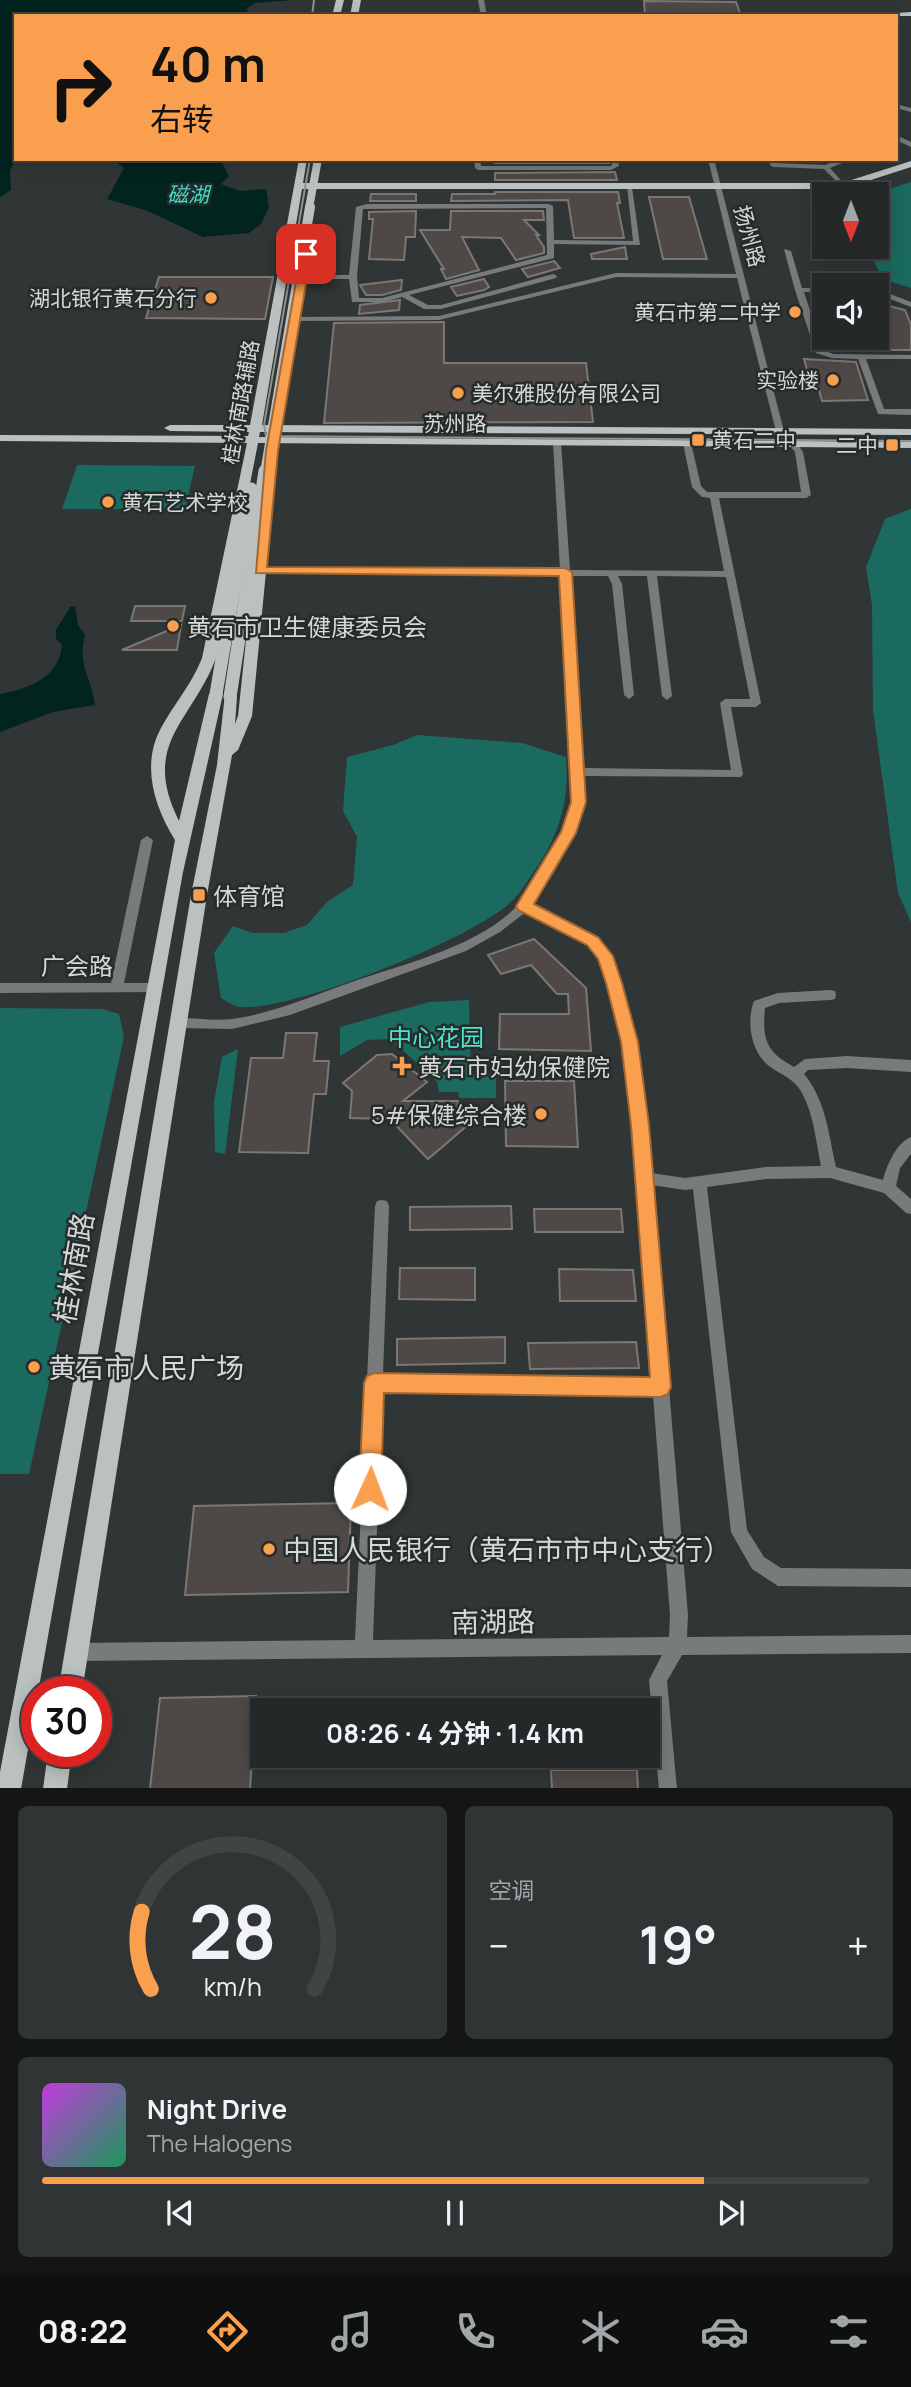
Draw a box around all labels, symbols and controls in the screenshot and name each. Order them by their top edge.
text: 40 m [150,30,266,97]
icon: right [35,42,126,133]
text: 右转 [150,97,214,141]
water label: 磁湖 [167,180,212,208]
north arrow [812,182,889,259]
map controls [812,182,889,350]
street label: 扬州路 [728,202,772,270]
pin [276,224,336,284]
icon: arrive [287,235,325,273]
button: sound [812,273,889,350]
place label: 湖北银行黄石分行 [29,284,197,312]
marker: 湖北银行黄石分行 [203,290,219,306]
place label: 黄石市第二中学 [634,298,781,326]
marker: 黄石市第二中学 [787,304,803,320]
street label: 桂林南路辅路 [215,338,265,466]
place label: 实验楼 [756,366,819,394]
marker: 实验楼 [825,372,841,388]
place label: 美尔雅股份有限公司 [472,379,661,407]
marker: 美尔雅股份有限公司 [450,385,466,401]
street label: 苏州路 [424,409,487,437]
place label: 黄石二中 [712,426,796,454]
place label: 二中 [836,431,878,459]
marker: 黄石二中 [690,432,706,448]
marker: 二中 [884,437,900,453]
place label: 黄石艺术学校 [122,488,248,516]
marker: 黄石艺术学校 [100,494,116,510]
place label: 黄石市卫生健康委员会 [187,610,427,643]
marker: 黄石市卫生健康委员会 [165,618,181,634]
place label: 体育馆 [213,879,285,912]
marker: 体育馆 [191,887,207,903]
street label: 广会路 [41,949,113,982]
park label: 中心花园 [388,1020,484,1053]
place label: 黄石市妇幼保健院 [418,1050,610,1083]
marker: 黄石市妇幼保健院 [392,1056,412,1076]
place label: 5#保健综合楼 [371,1098,527,1131]
marker: 5#保健综合楼 [533,1106,549,1122]
street label: 桂林南路 [45,1210,101,1326]
place label: 黄石市人民广场 [48,1348,244,1386]
marker: 黄石市人民广场 [26,1359,42,1375]
position arrow [333,1452,407,1526]
place label: 中国人民银行（黄石市市中心支行） [283,1530,731,1568]
marker: 中国人民银行（黄石市市中心支行） [261,1541,277,1557]
street label: 南湖路 [451,1601,535,1641]
speed limit sign: 30 [21,1676,112,1767]
text: 08:26 · 4 分钟 · 1.4 km [326,1715,584,1751]
text: 空调 [489,1874,535,1906]
text: 28 [188,1881,276,1981]
text: 19° [639,1909,717,1980]
text: − [489,1919,509,1971]
text: + [847,1919,869,1971]
text: km/h [203,1968,261,2003]
text: Night Drive [147,2091,287,2127]
text: The Halogens [147,2127,292,2159]
icon: previous [161,2194,199,2232]
icon: pause [436,2194,474,2232]
icon: next [712,2194,750,2232]
icon: directions [203,2307,252,2356]
icon: music [327,2307,376,2356]
icon: phone [451,2307,500,2356]
icon: climate [576,2307,625,2356]
icon: car [700,2307,749,2356]
icon: filters [824,2307,873,2356]
text: 08:22 [38,2309,127,2353]

